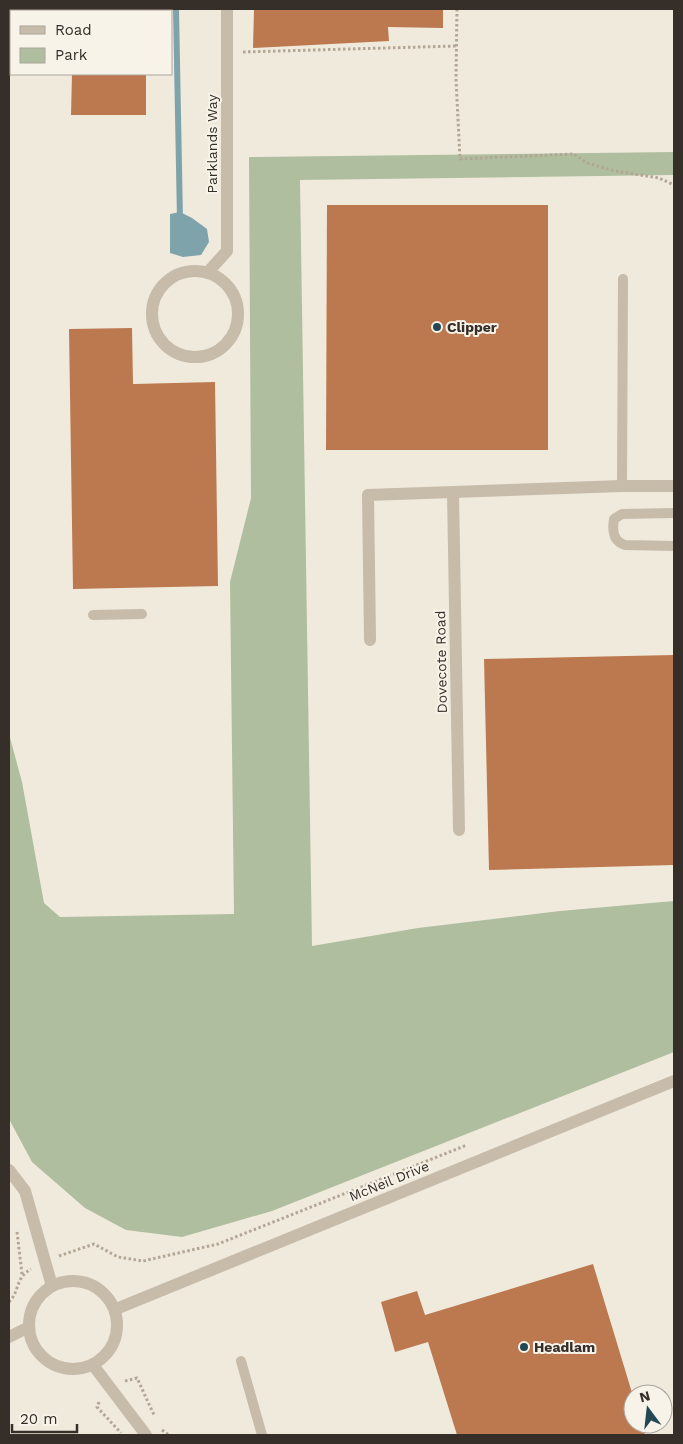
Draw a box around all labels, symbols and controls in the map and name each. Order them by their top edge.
legend [10,10,172,75]
text: Road [55,21,92,39]
text: Park [55,46,88,64]
street label: Parklands Way [204,94,220,194]
place label: Clipper [447,319,497,335]
marker: Clipper [431,321,443,333]
street label: Dovecote Road [432,610,450,714]
street label: McNeil Drive [347,1158,431,1204]
place label: Headlam [534,1339,595,1355]
marker: Headlam [518,1341,530,1353]
north arrow [623,1384,673,1434]
text: N [638,1387,652,1406]
scale bar [12,1402,78,1434]
text: 20 m [20,1410,58,1428]

